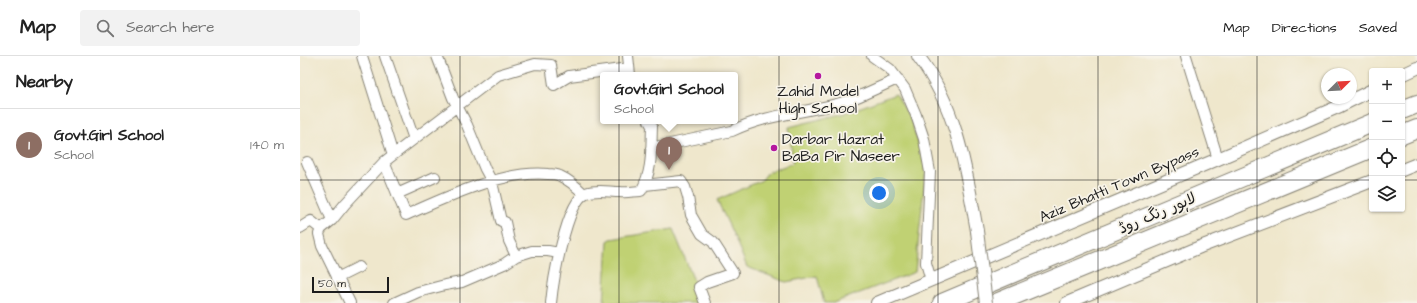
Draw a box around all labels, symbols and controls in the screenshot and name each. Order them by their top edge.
search box [80,10,360,46]
text: Map [20,14,56,41]
icon: search [94,17,116,39]
text: Search here [126,17,215,38]
text: Map [1223,18,1250,38]
text: Directions [1272,18,1337,38]
text: Saved [1359,18,1397,38]
north arrow [1321,68,1357,104]
map controls [1369,68,1405,212]
button: + [1369,68,1405,104]
text: Nearby [16,70,73,94]
marker: Zahid Model High School [813,71,823,81]
popup [600,72,738,124]
text: Govt.Girl School [614,79,724,100]
place label: Zahid Model High School [777,81,859,120]
text: School [614,100,654,118]
button: − [1369,104,1405,140]
text: Govt.Girl School [54,125,164,146]
place label: Darbar Hazrat BaBa Pir Naseer [782,129,900,167]
text: 1 [28,136,30,154]
text: 140 m [250,136,284,154]
pin: 1 [656,137,682,170]
button: locate [1369,140,1405,176]
street label: Aziz Bhatti Town Bypass [1036,141,1203,229]
marker: Darbar Hazrat BaBa Pir Naseer [769,143,779,153]
text: School [54,146,94,164]
button: layers [1369,176,1405,212]
your location [869,183,889,203]
street label: لاہور رنگ روڈ [1115,188,1199,239]
scale bar [312,275,389,294]
text: 50 m [318,276,346,291]

